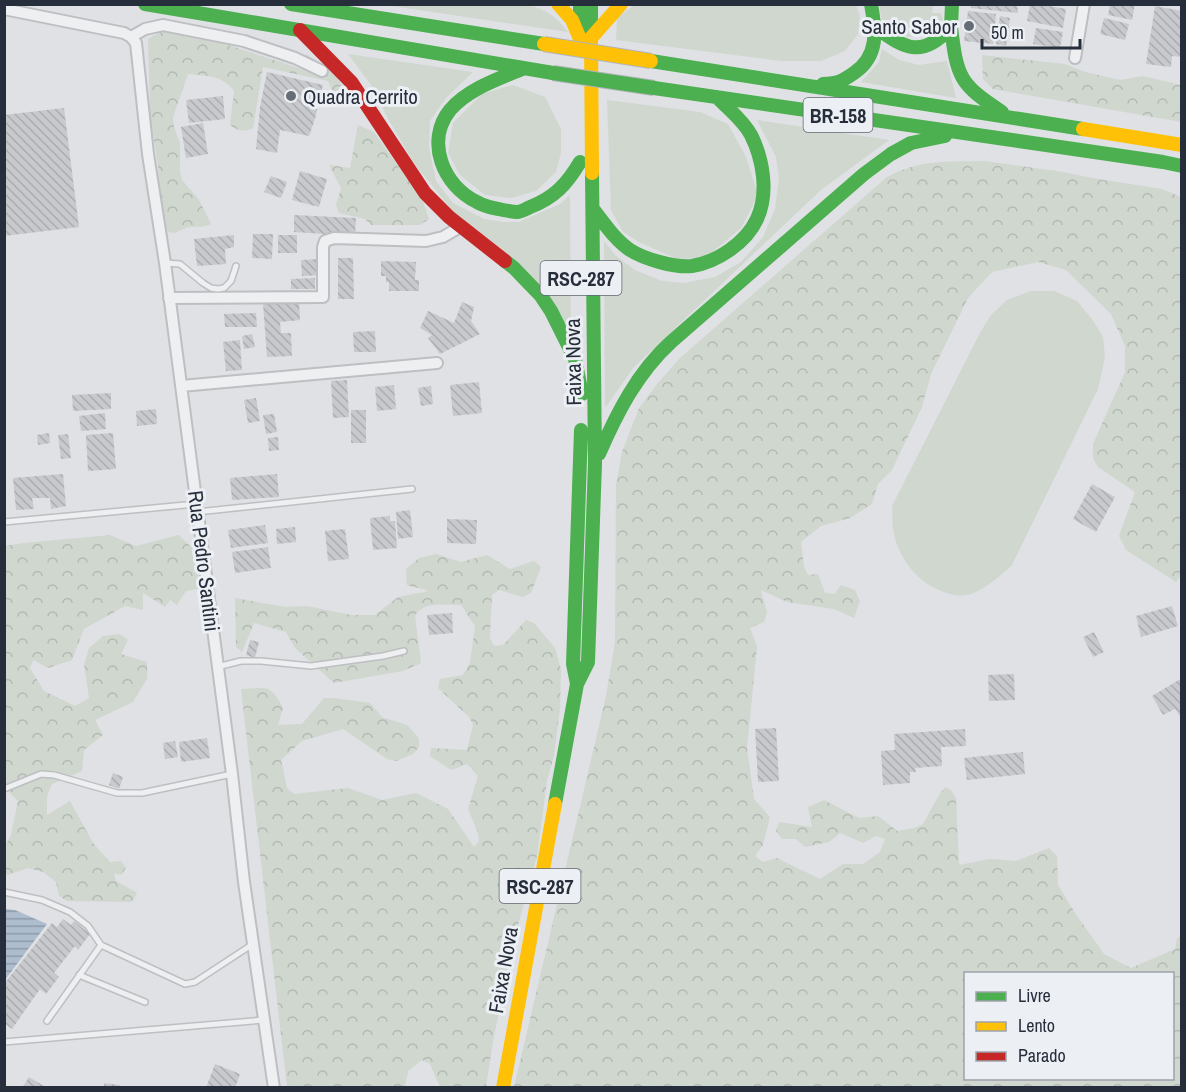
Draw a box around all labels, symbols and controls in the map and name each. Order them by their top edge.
place label: Santo Sabor [861,12,957,41]
scale bar [982,12,1080,50]
marker: Santo Sabor [962,19,976,33]
text: 50 m [991,20,1024,45]
place label: Quadra Cerrito [303,82,418,111]
marker: Quadra Cerrito [284,89,298,103]
road number: BR-158 [804,98,872,132]
road number: RSC-287 [540,261,622,295]
street label: Faixa Nova [558,318,588,406]
street label: Rua Pedro Santini [181,489,227,633]
road number: RSC-287 [500,869,580,903]
street label: Faixa Nova [481,924,525,1015]
legend [964,972,1174,1080]
text: Livre [1018,983,1051,1008]
text: Lento [1018,1013,1055,1038]
text: Parado [1018,1043,1066,1068]

